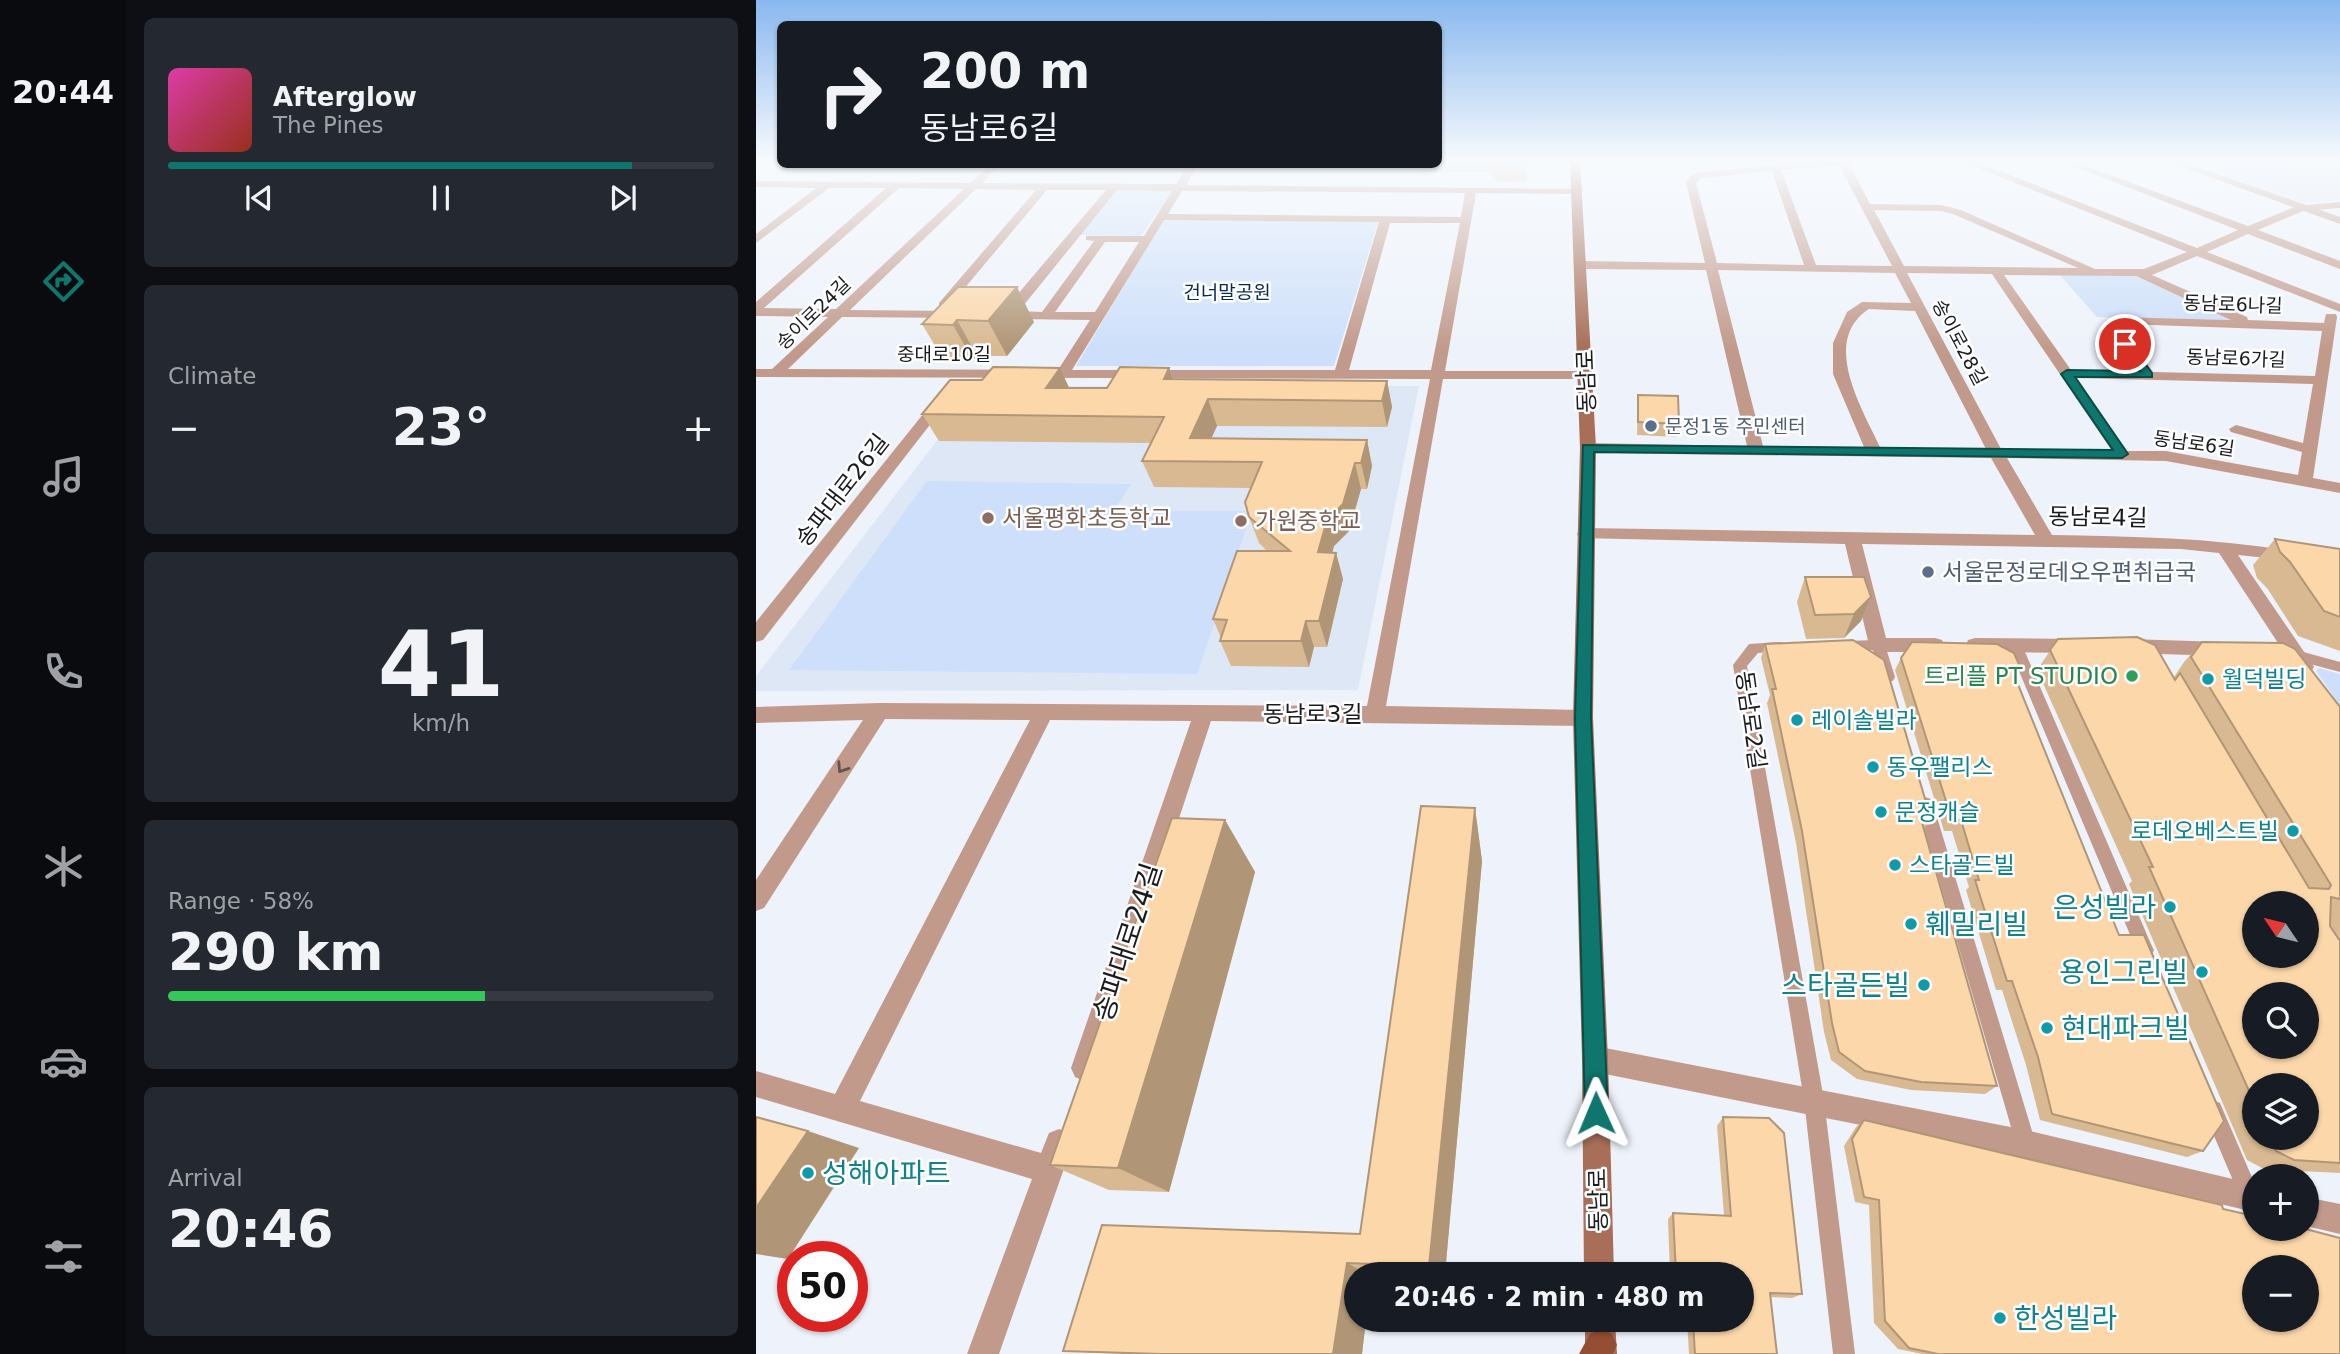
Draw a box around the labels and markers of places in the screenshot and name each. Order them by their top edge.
pin [2095,314,2155,374]
place label: 문정1동 주민센터 [1665,415,1806,437]
marker: 문정1동 주민센터 [1643,418,1659,434]
place label: 서울평화초등학교 [1002,505,1171,531]
place label: 가원중학교 [1255,508,1361,534]
marker: 서울평화초등학교 [980,510,996,526]
marker: 가원중학교 [1233,513,1249,529]
place label: 서울문정로데오우편취급국 [1942,559,2196,585]
marker: 서울문정로데오우편취급국 [1920,564,1936,580]
place label: 트리플 PT STUDIO [1924,663,2118,689]
place label: 월덕빌딩 [2222,666,2307,692]
marker: 트리플 PT STUDIO [2124,668,2140,684]
marker: 월덕빌딩 [2200,671,2216,687]
place label: 레이솔빌라 [1811,707,1917,733]
marker: 레이솔빌라 [1789,712,1805,728]
place label: 동우팰리스 [1887,754,1993,780]
marker: 동우팰리스 [1865,759,1881,775]
place label: 문정캐슬 [1895,799,1980,825]
marker: 문정캐슬 [1873,804,1889,820]
place label: 로데오베스트빌 [2131,818,2279,844]
marker: 로데오베스트빌 [2285,823,2301,839]
place label: 스타골드빌 [1909,852,2015,878]
marker: 스타골드빌 [1887,857,1903,873]
place label: 은성빌라 [2053,891,2156,924]
marker: 은성빌라 [2162,899,2178,915]
place label: 훼밀리빌 [1925,908,2028,941]
marker: 훼밀리빌 [1903,916,1919,932]
place label: 용인그린빌 [2059,956,2188,989]
marker: 용인그린빌 [2194,964,2210,980]
place label: 스타골든빌 [1781,969,1910,1002]
marker: 스타골든빌 [1916,977,1932,993]
place label: 현대파크빌 [2061,1012,2190,1045]
marker: 현대파크빌 [2039,1020,2055,1036]
place label: 성해아파트 [822,1157,951,1190]
marker: 성해아파트 [800,1165,816,1181]
place label: 한성빌라 [2014,1302,2117,1335]
marker: 한성빌라 [1992,1310,2008,1326]

